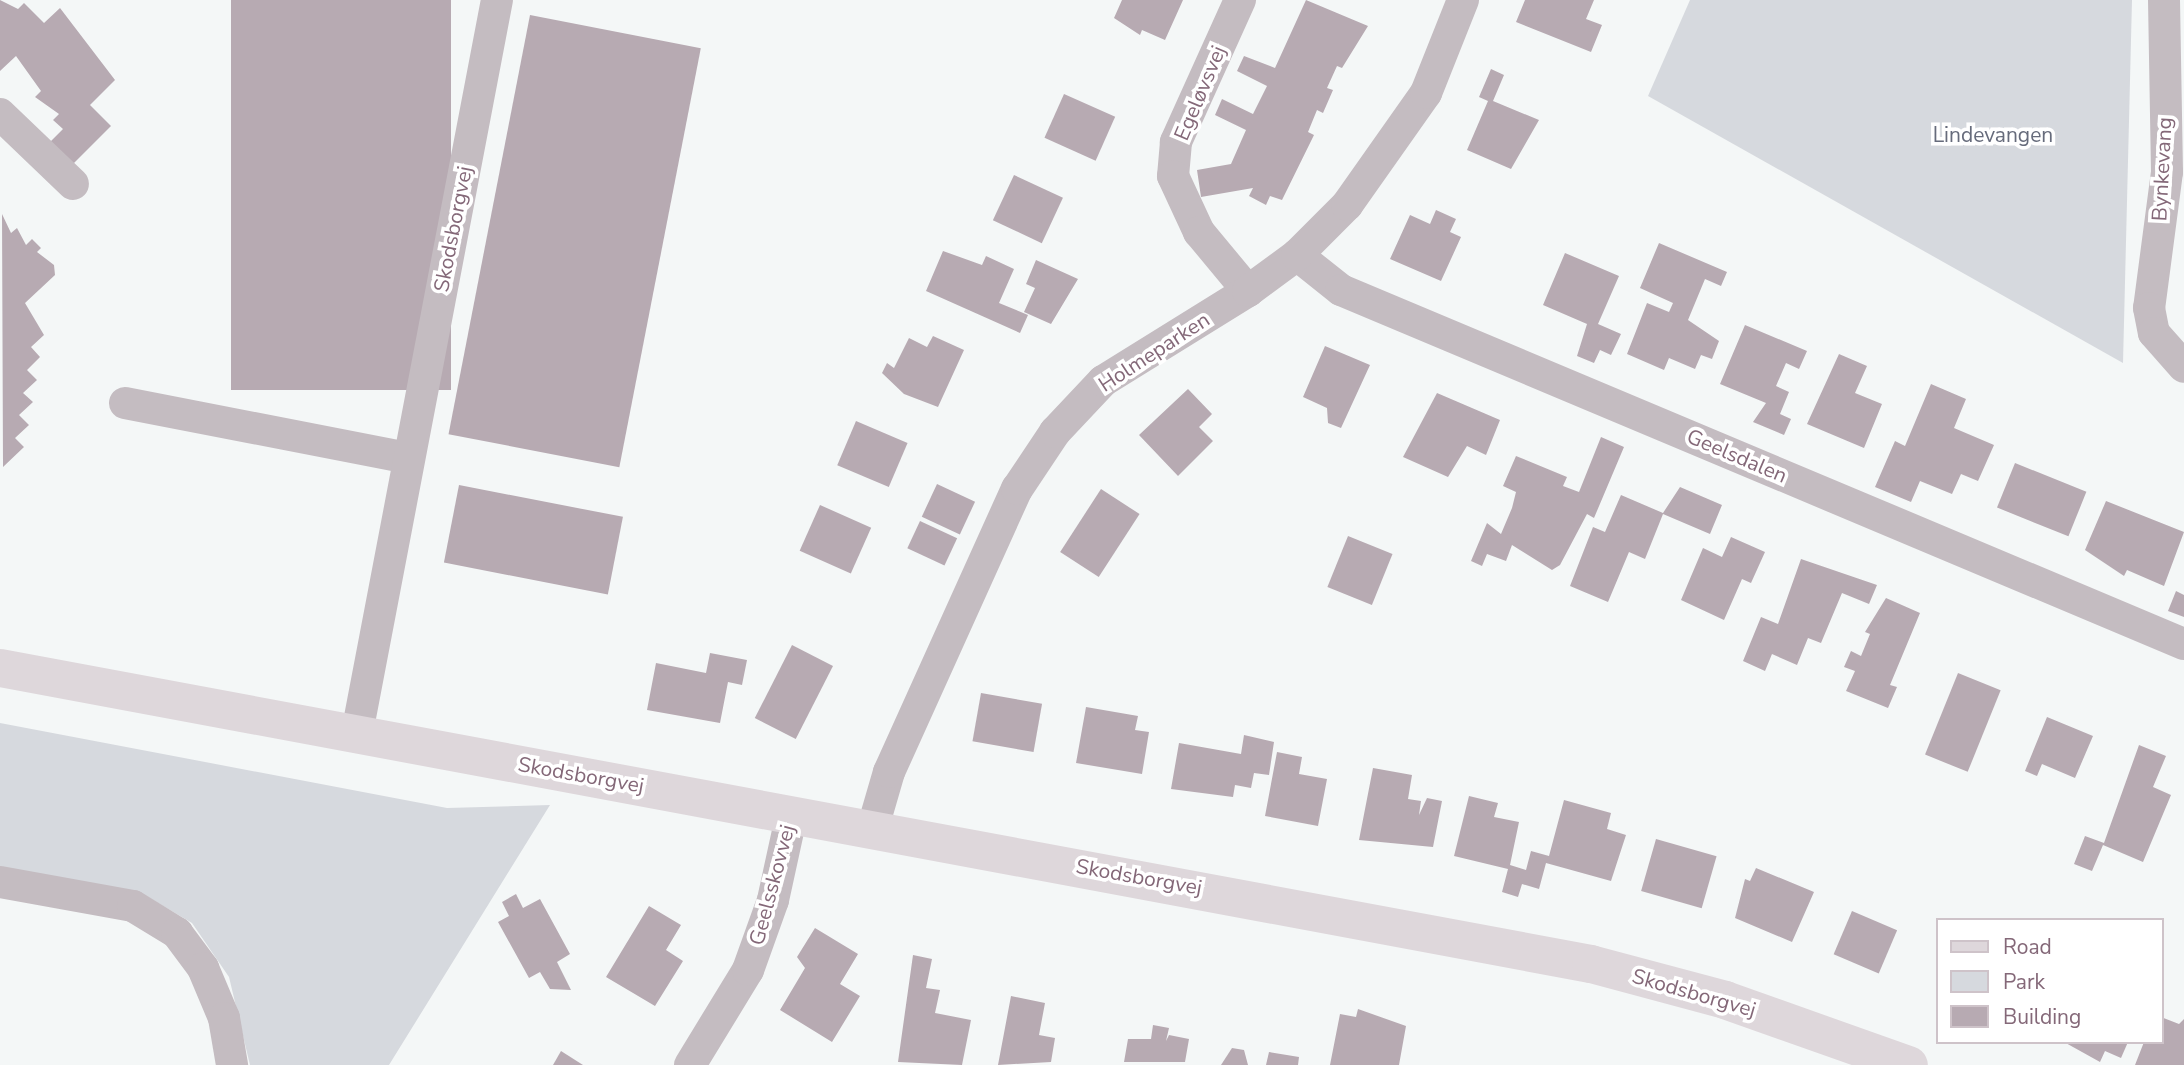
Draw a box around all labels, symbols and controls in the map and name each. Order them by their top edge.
street label: Egeløvsvej [1169,42,1231,144]
street label: Bynkevang [2147,116,2177,222]
park label: Lindevangen [1933,122,2053,148]
street label: Skodsborgvej [428,164,478,294]
street label: Holmeparken [1094,307,1214,397]
street label: Geelsdalen [1683,424,1791,488]
street label: Skodsborgvej [516,752,646,798]
street label: Geelsskovvej [744,822,800,948]
street label: Skodsborgvej [1074,854,1204,900]
legend [1936,918,2163,1044]
text: Road [2003,933,2052,961]
street label: Skodsborgvej [1629,963,1759,1023]
text: Park [2003,968,2045,996]
text: Building [2003,1003,2081,1031]

